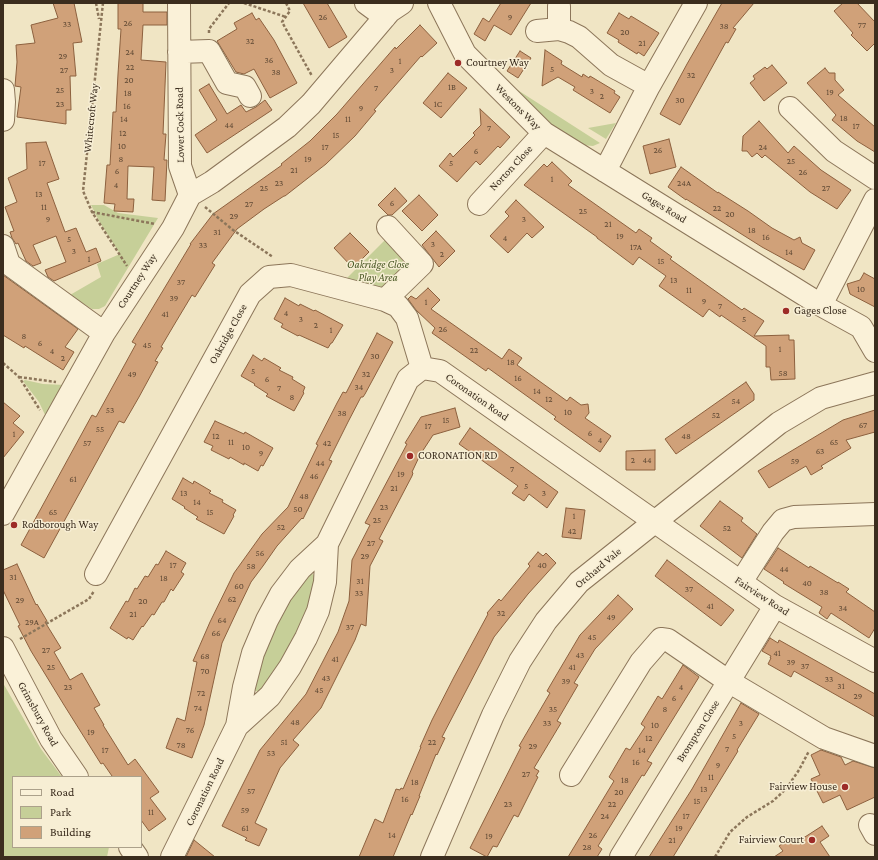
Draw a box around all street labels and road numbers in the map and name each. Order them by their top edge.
street label: Westons Way [492,81,544,133]
street label: Whitecroft Way [81,83,101,153]
street label: Lower Cock Road [173,87,187,163]
street label: Norton Close [487,142,535,194]
street label: Gages Road [639,188,689,226]
street label: Courtney Way [114,251,160,311]
street label: Oakridge Close [206,302,250,366]
street label: Coronation Road [443,370,511,424]
street label: Orchard Vale [572,545,624,591]
street label: Fairview Road [732,573,792,619]
street label: Grimsbury Road [15,679,61,749]
street label: Brompton Close [674,698,722,764]
street label: Coronation Road [183,756,227,828]

